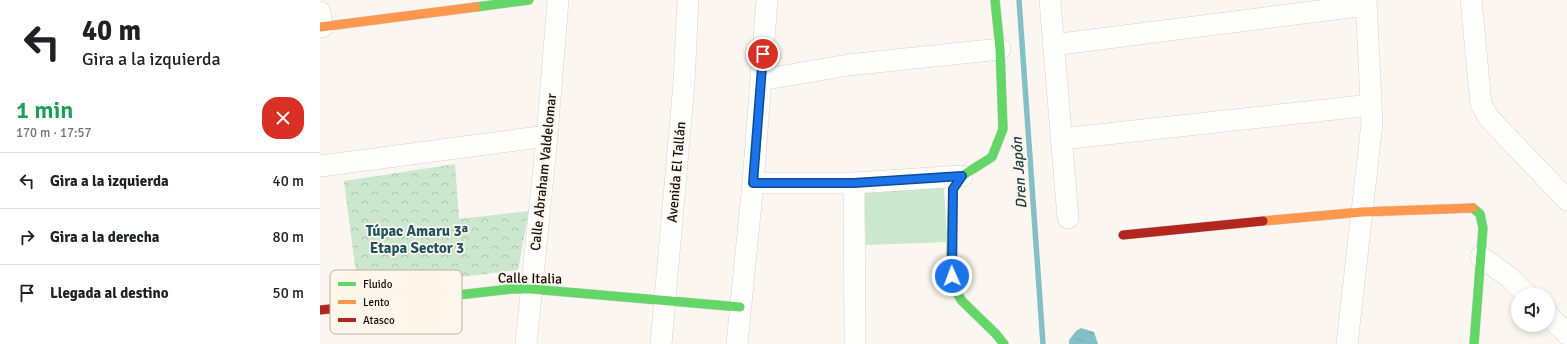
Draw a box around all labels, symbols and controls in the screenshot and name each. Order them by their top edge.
text: 40 m [82,14,141,48]
icon: left [16,16,68,68]
pin [746,37,780,71]
icon: arrive [752,43,774,65]
text: Gira a la izquierda [82,48,221,70]
street label: Calle Abraham Valdelomar [527,92,560,252]
text: 1 min [16,95,73,125]
button: close [262,97,304,139]
street label: Avenida El Tallán [664,121,689,223]
text: 170 m · 17:57 [16,125,92,141]
water label: Dren Japón [1007,136,1030,209]
icon: left [16,170,38,192]
text: Gira a la izquierda [50,172,169,190]
text: 40 m [273,172,304,190]
district label: Túpac Amaru 3ª Etapa Sector 3 [366,222,469,257]
icon: right [16,226,38,248]
text: Gira a la derecha [50,228,160,246]
text: 80 m [273,228,304,246]
position arrow [931,255,973,297]
street label: Calle Italia [498,269,562,288]
legend [330,270,462,334]
text: Fluido [363,278,393,291]
icon: arrive [16,282,38,304]
text: Llegada al destino [50,284,169,302]
text: 50 m [273,284,304,302]
map controls [1511,288,1555,332]
button: sound [1511,288,1555,332]
text: Lento [363,296,390,309]
text: Atasco [363,314,395,327]

